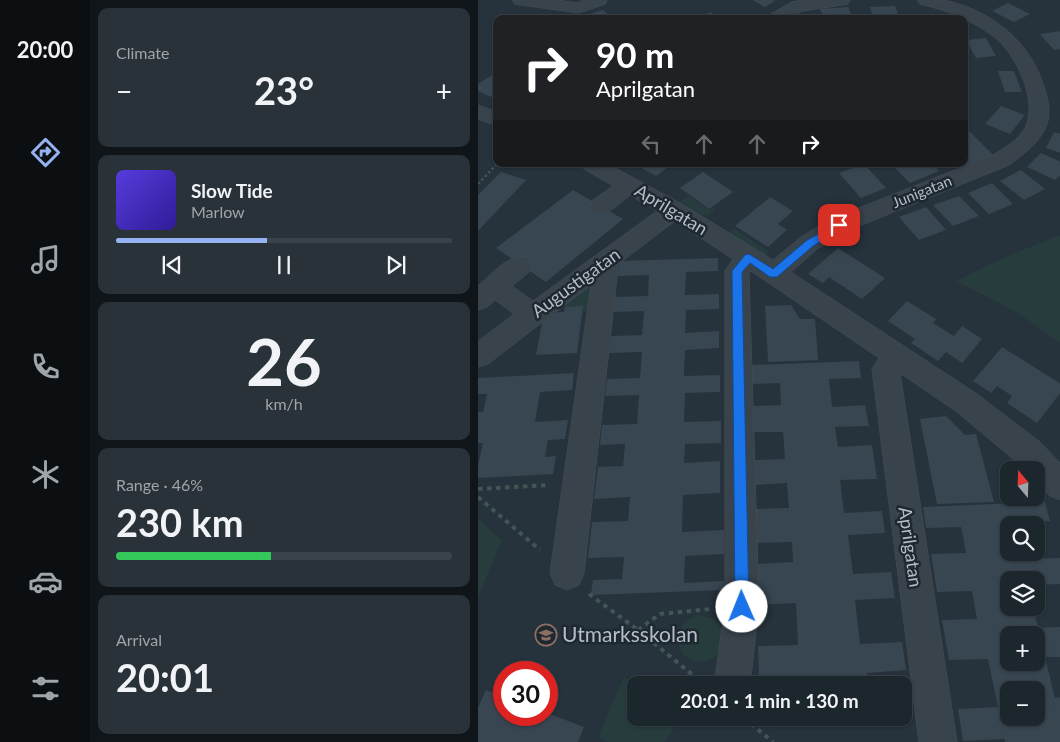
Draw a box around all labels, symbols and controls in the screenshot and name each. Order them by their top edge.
text: 90 m [596,33,674,75]
icon: right [513,35,578,100]
text: 20:00 [17,36,73,63]
text: Climate [116,43,169,62]
text: 23° [254,67,314,113]
text: − [116,74,132,108]
text: + [436,74,452,108]
text: Aprilgatan [596,75,695,102]
icon: left [637,130,665,158]
icon: ahead [690,130,718,158]
icon: ahead [743,130,771,158]
icon: right [796,130,824,158]
icon: directions [28,135,63,170]
street label: Junigatan [889,171,954,211]
text: Slow Tide [191,179,273,202]
street label: Aprilgatan [631,179,712,239]
text: Marlow [191,202,245,221]
pin [818,204,860,246]
icon: arrive [825,211,853,239]
icon: music [28,242,63,277]
street label: Augustigatan [527,243,624,322]
icon: previous [158,251,186,279]
icon: pause [270,251,298,279]
icon: next [382,251,410,279]
text: 26 [246,322,322,400]
icon: phone [28,349,63,384]
text: km/h [265,394,303,413]
icon: climate [28,457,63,492]
north arrow [1000,461,1046,506]
map controls [1000,461,1045,726]
text: Range · 46% [116,475,203,494]
text: 230 km [116,499,244,545]
street label: Aprilgatan [894,505,928,588]
button: search [1000,516,1045,561]
icon: car [28,564,63,599]
button: layers [1000,571,1045,616]
position arrow [715,580,767,632]
place label: Utmarksskolan [562,621,698,646]
school or university icon: Utmarksskolan [534,623,558,647]
button: + [1000,626,1045,671]
text: Arrival [116,630,162,649]
text: 20:01 [116,654,214,700]
speed limit sign: 30 [493,661,558,726]
icon: filters [28,671,63,706]
button: − [1000,681,1045,726]
text: 20:01 · 1 min · 130 m [680,689,859,712]

